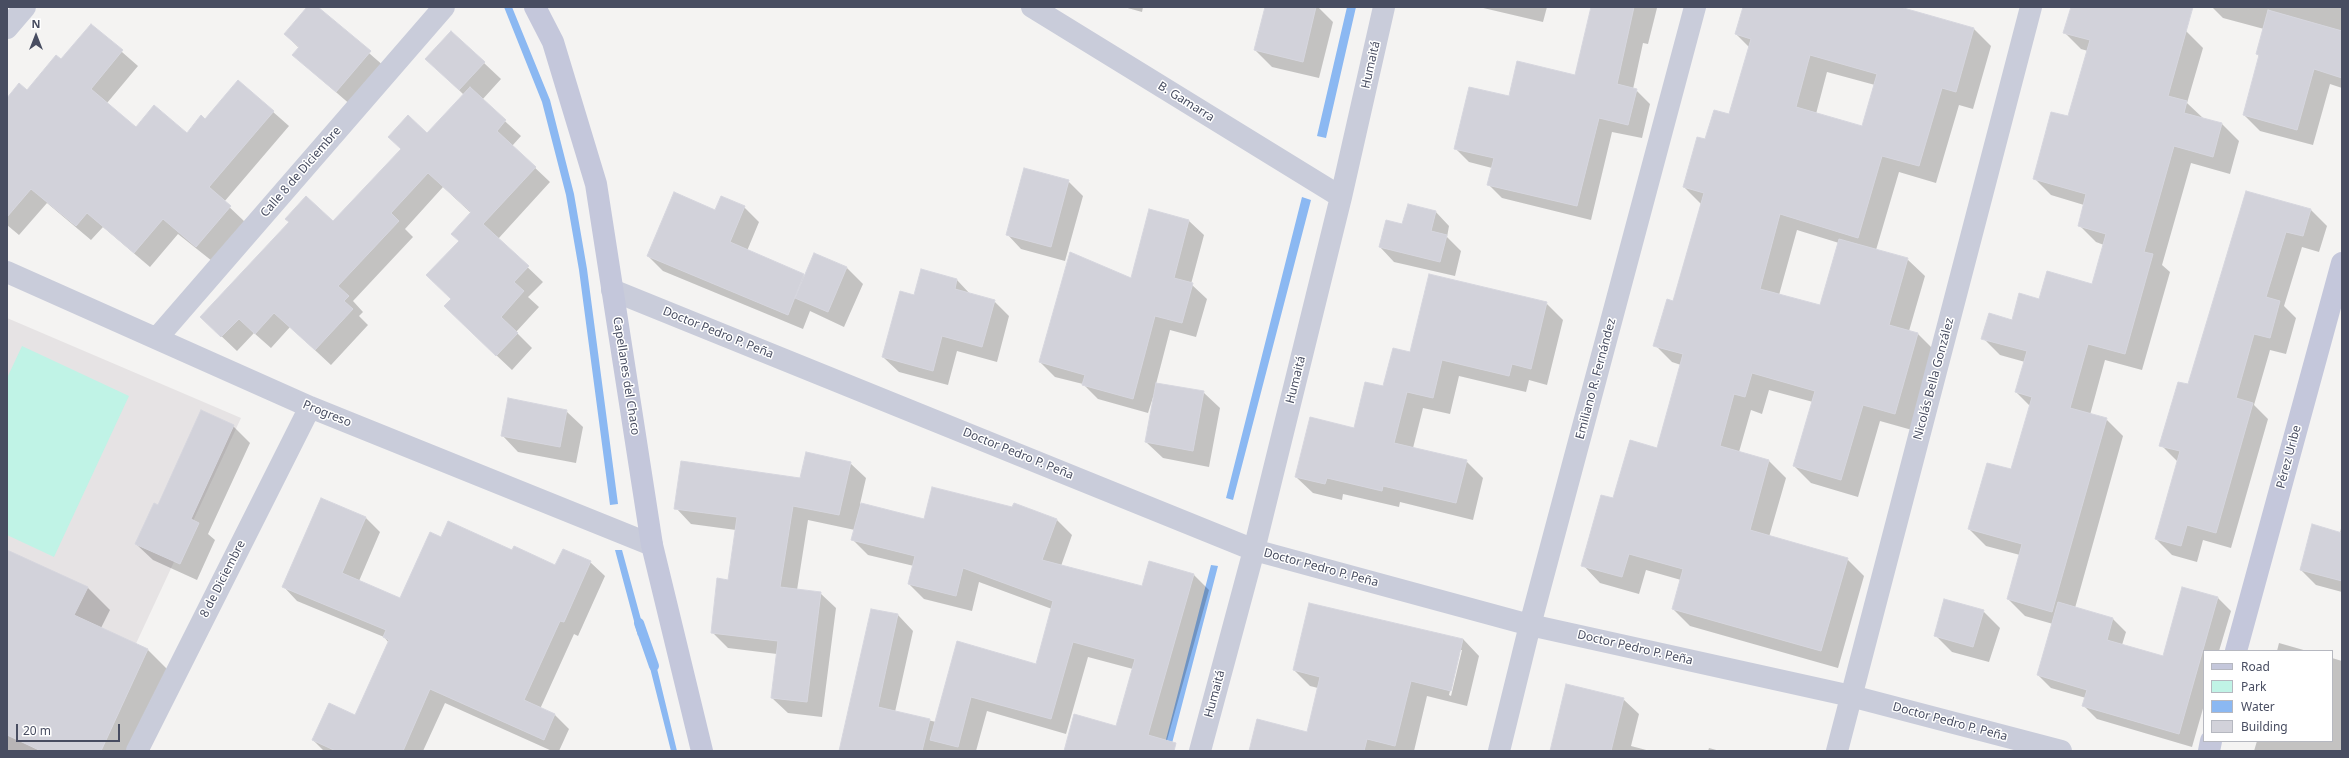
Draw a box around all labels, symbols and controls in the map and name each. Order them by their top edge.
north arrow [16,16,56,56]
text: N [32,16,40,31]
street label: Humaitá [1359,40,1383,90]
street label: B. Gamarra [1155,79,1217,125]
street label: Calle 8 de Diciembre [258,124,344,220]
street label: Doctor Pedro P. Peña [661,304,775,362]
street label: Capellanes del Chaco [610,316,642,436]
street label: Nicolás Bella González [1911,316,1957,442]
street label: Emiliano R. Fernández [1573,317,1619,441]
street label: Humaitá [1283,355,1309,405]
street label: Progreso [301,398,353,430]
street label: Pérez Uribe [2274,424,2304,490]
street label: Doctor Pedro P. Peña [961,425,1075,483]
street label: 8 de Diciembre [197,538,249,620]
street label: Doctor Pedro P. Peña [1262,546,1380,590]
street label: Doctor Pedro P. Peña [1576,628,1694,668]
legend [2203,650,2333,742]
text: Road [2241,658,2270,675]
street label: Humaitá [1202,669,1228,719]
text: Park [2241,678,2266,695]
text: Water [2241,698,2275,715]
street label: Doctor Pedro P. Peña [1891,700,2009,744]
scale bar [18,716,122,742]
text: Building [2241,718,2288,735]
text: 20 m [23,722,51,739]

